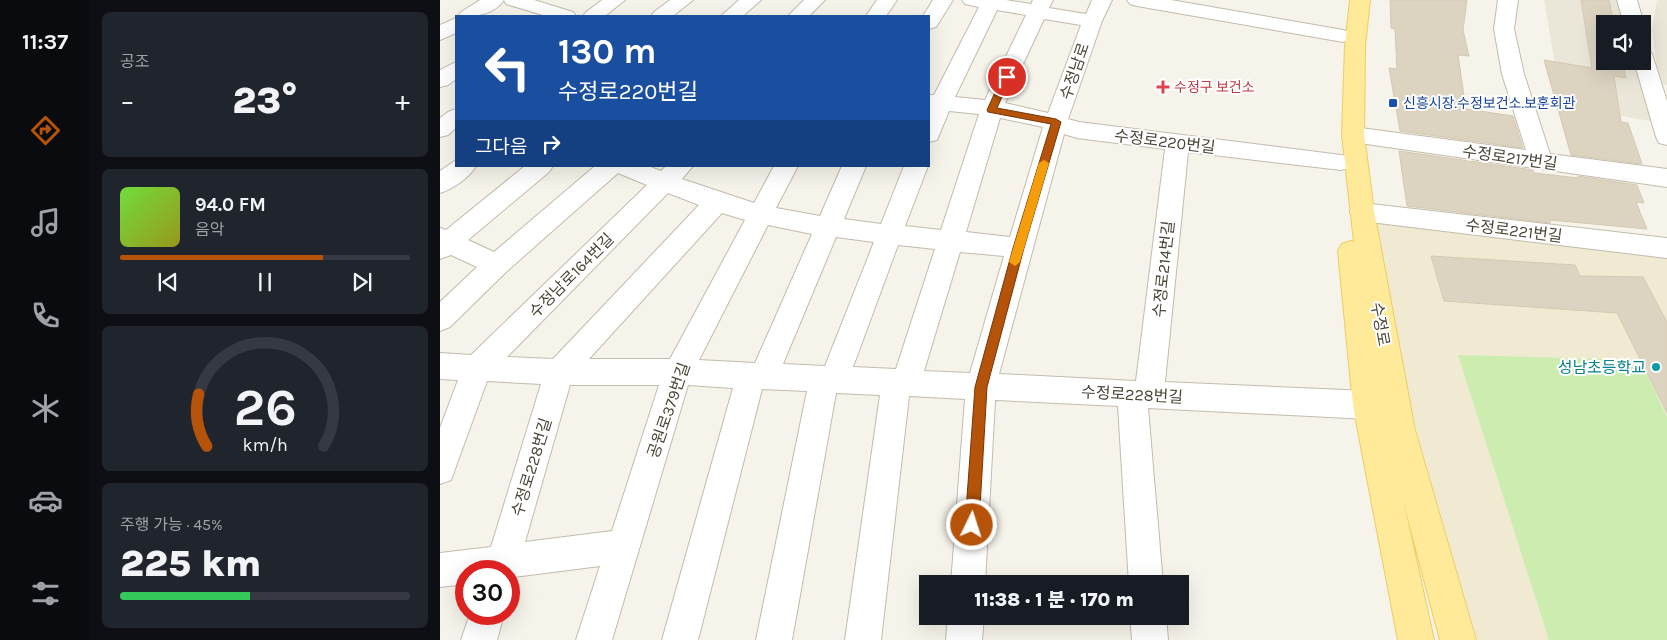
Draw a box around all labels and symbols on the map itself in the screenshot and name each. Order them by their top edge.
street label: 수정남로 [1056,40,1093,102]
pin [986,56,1028,98]
place label: 수정구 보건소 [1174,79,1255,96]
marker: 수정구 보건소 [1156,80,1170,94]
place label: 신흥시장.수정보건소.보훈회관 [1403,95,1576,112]
marker: 신흥시장.수정보건소.보훈회관 [1387,97,1399,109]
street label: 수정로220번길 [1113,126,1217,157]
street label: 수정로217번길 [1461,141,1559,174]
street label: 수정로221번길 [1464,215,1563,246]
street label: 수정로214번길 [1149,220,1178,318]
street label: 수정남로164번길 [525,229,618,322]
street label: 수정로 [1367,301,1394,348]
place label: 성남초등학교 [1558,358,1646,377]
street label: 공원로379번길 [643,360,694,460]
marker: 성남초등학교 [1650,361,1662,373]
street label: 수정로228번길 [1081,382,1183,407]
street label: 수정로228번길 [507,416,555,519]
position arrow [945,498,997,550]
speed limit sign: 30 [455,560,520,625]

